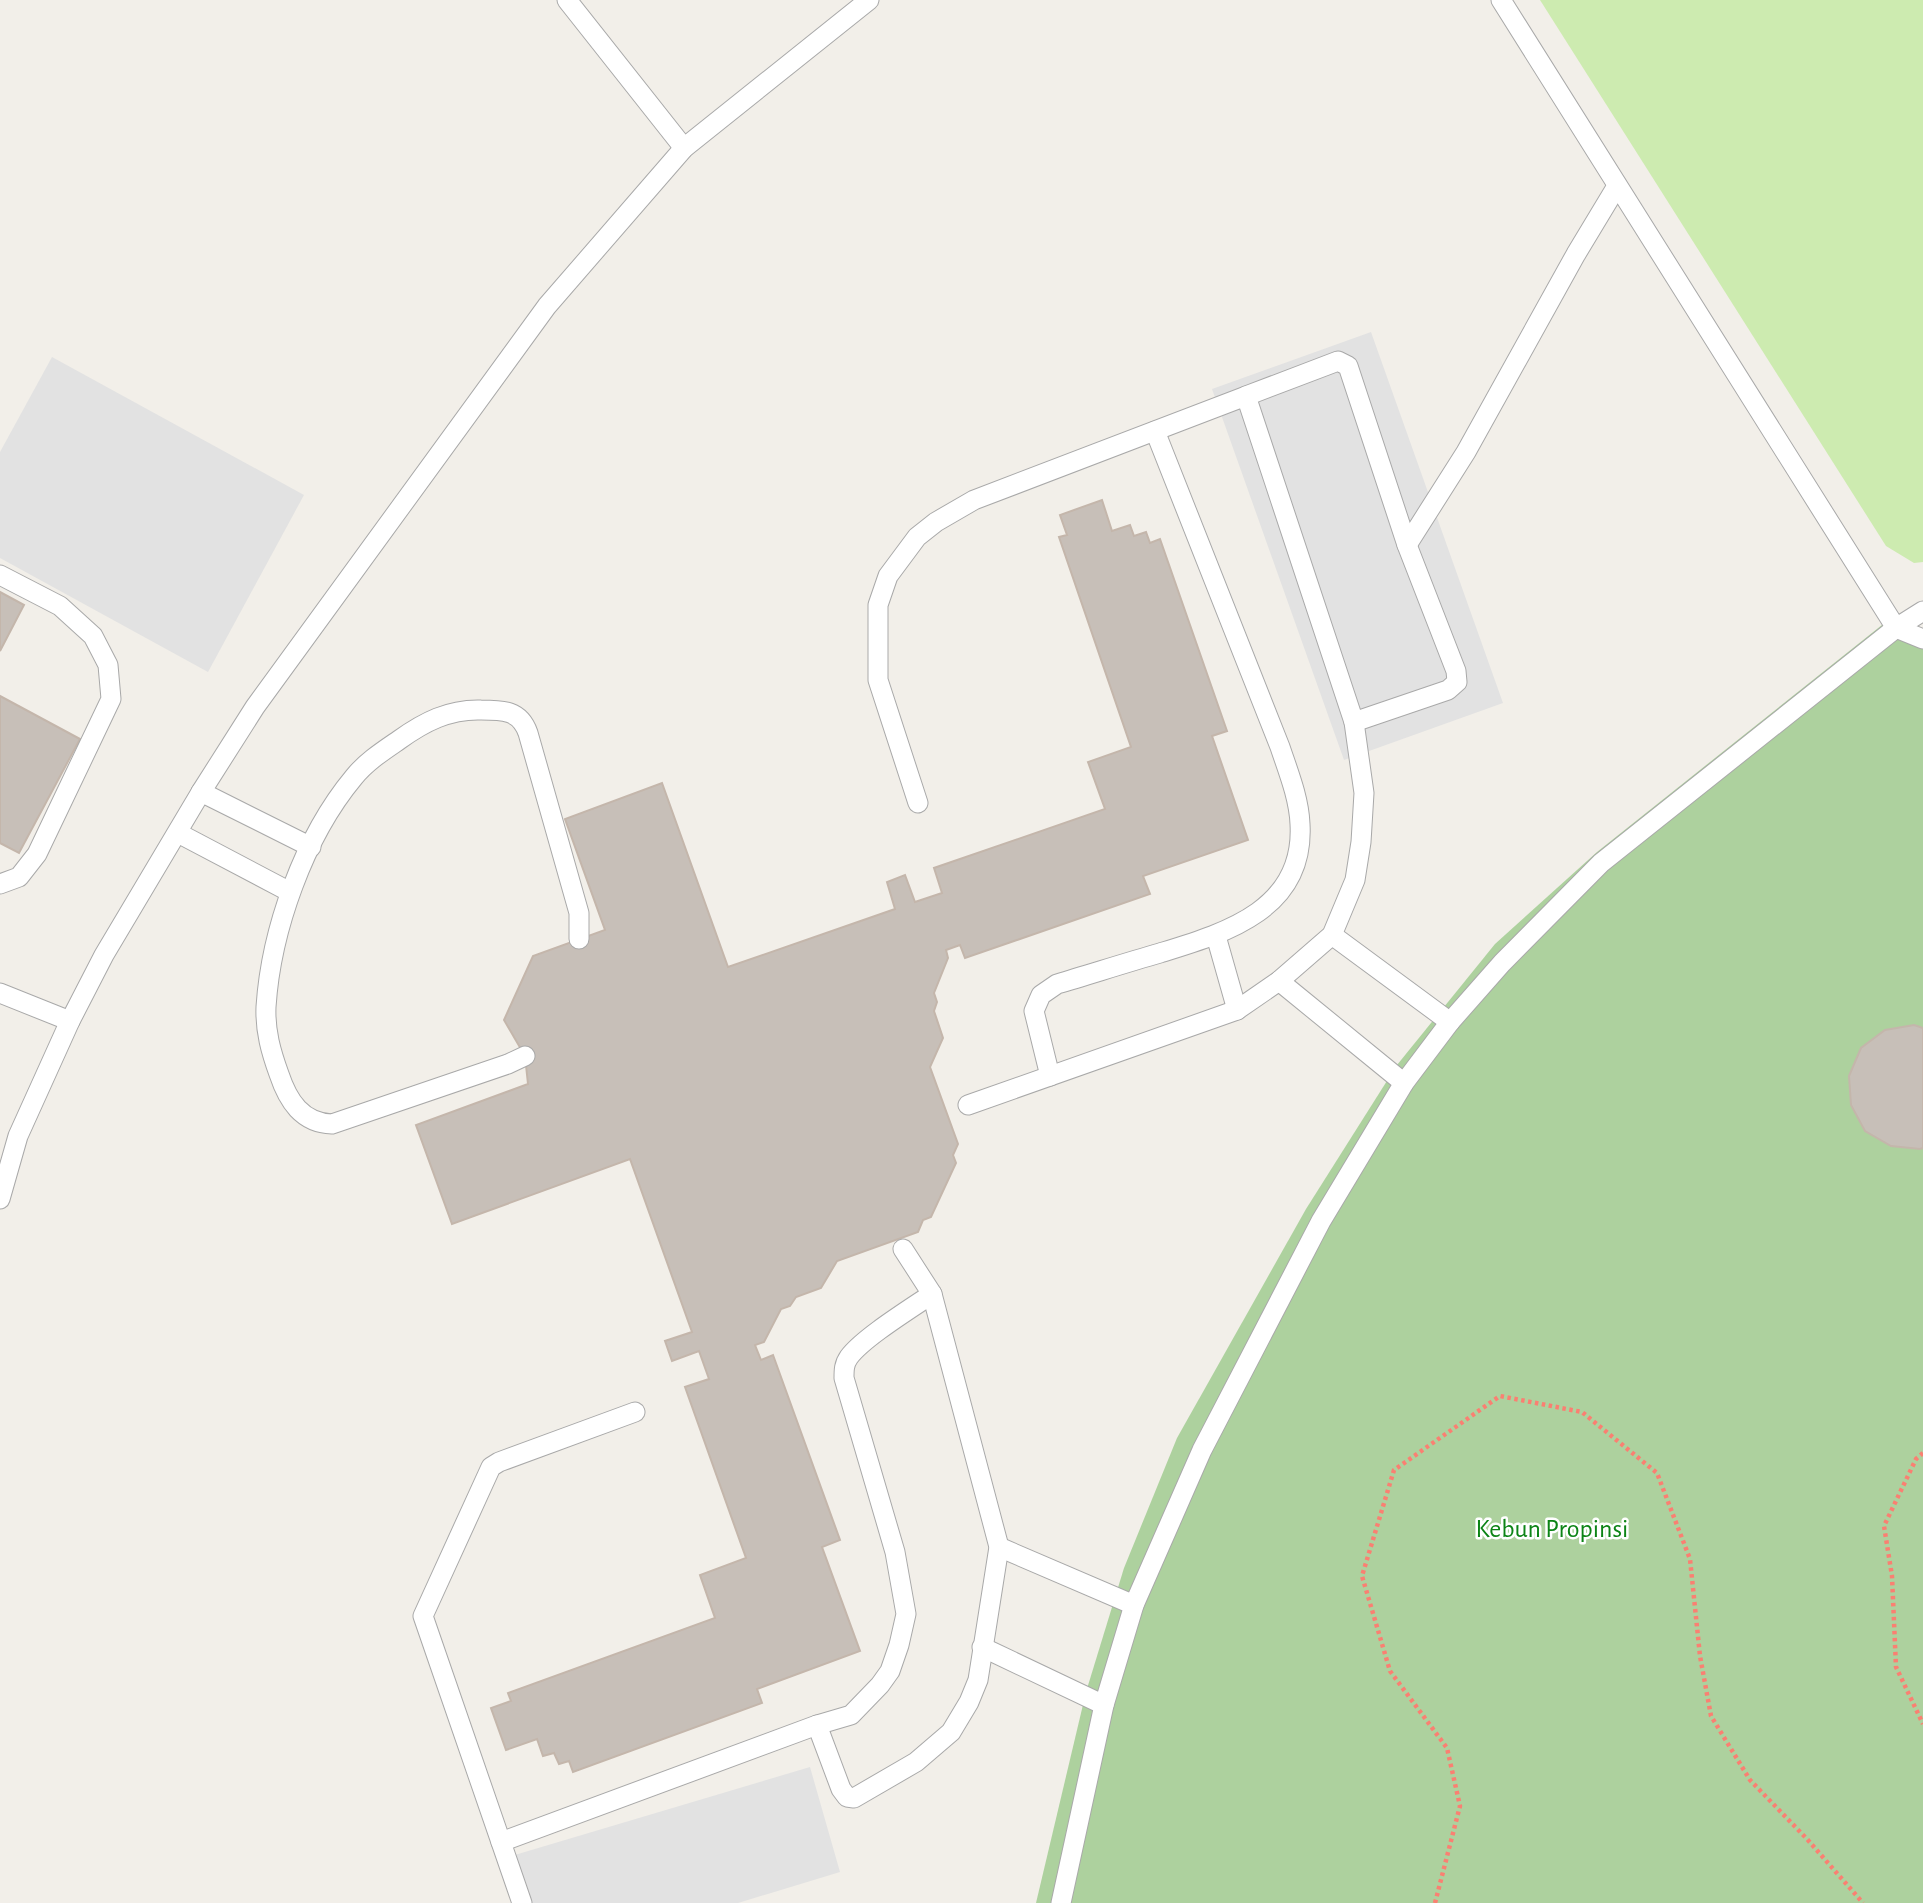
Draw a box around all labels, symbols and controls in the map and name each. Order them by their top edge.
park label: Kebun Propinsi [1476,1516,1628,1542]

